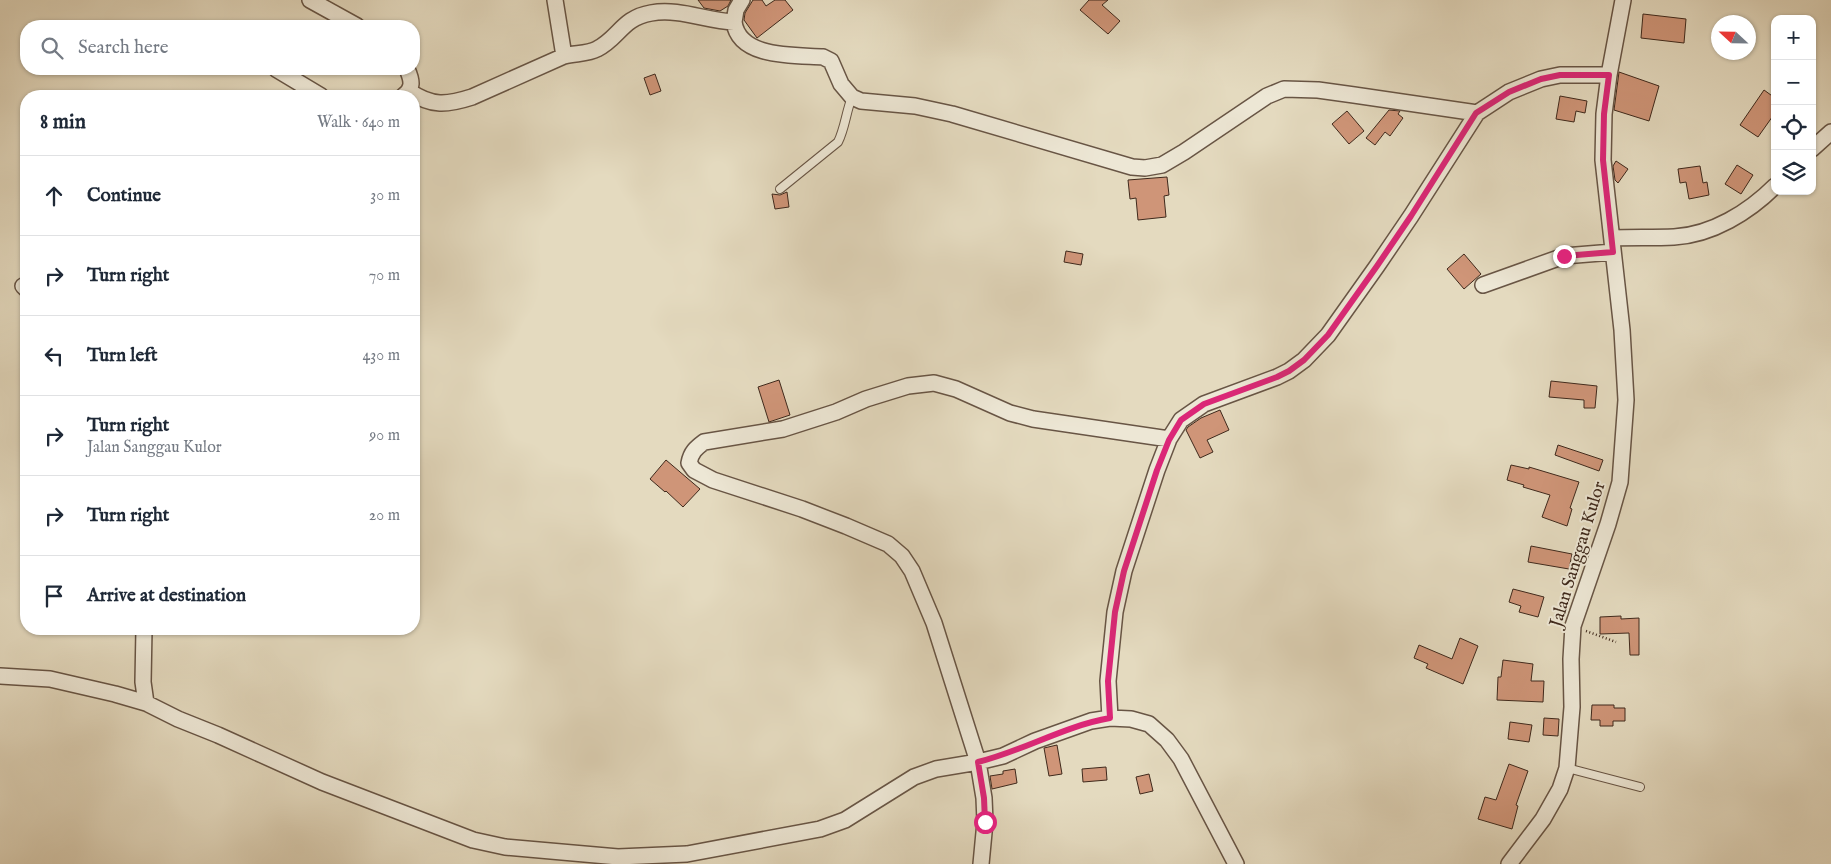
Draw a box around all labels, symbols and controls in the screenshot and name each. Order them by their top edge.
north arrow [1711,15,1756,60]
map controls [1771,15,1816,195]
button: + [1771,15,1816,60]
search box [20,20,420,75]
icon: search [38,34,66,62]
text: Search here [78,36,169,60]
button: − [1771,60,1816,105]
button: locate [1771,105,1816,150]
text: 8 min [40,109,86,136]
text: Walk · 640 m [317,113,400,133]
button: layers [1771,150,1816,195]
icon: ahead [40,182,68,210]
text: Continue [87,184,161,208]
text: 30 m [370,186,400,206]
route end [1553,245,1576,268]
icon: right [40,262,68,290]
text: Turn right [87,264,169,288]
text: 70 m [369,266,400,286]
icon: left [40,342,68,370]
text: Turn left [87,344,158,368]
text: 430 m [362,346,400,366]
text: Turn right [87,414,169,438]
icon: right [40,422,68,450]
text: 90 m [369,426,400,446]
text: Jalan Sanggau Kulor [87,438,222,458]
street label: Jalan Sanggau Kulor [1545,478,1612,632]
icon: right [40,502,68,530]
text: Turn right [87,504,169,528]
text: 20 m [369,506,400,526]
icon: arrive [40,582,68,610]
text: Arrive at destination [87,584,246,608]
route start [974,811,997,834]

